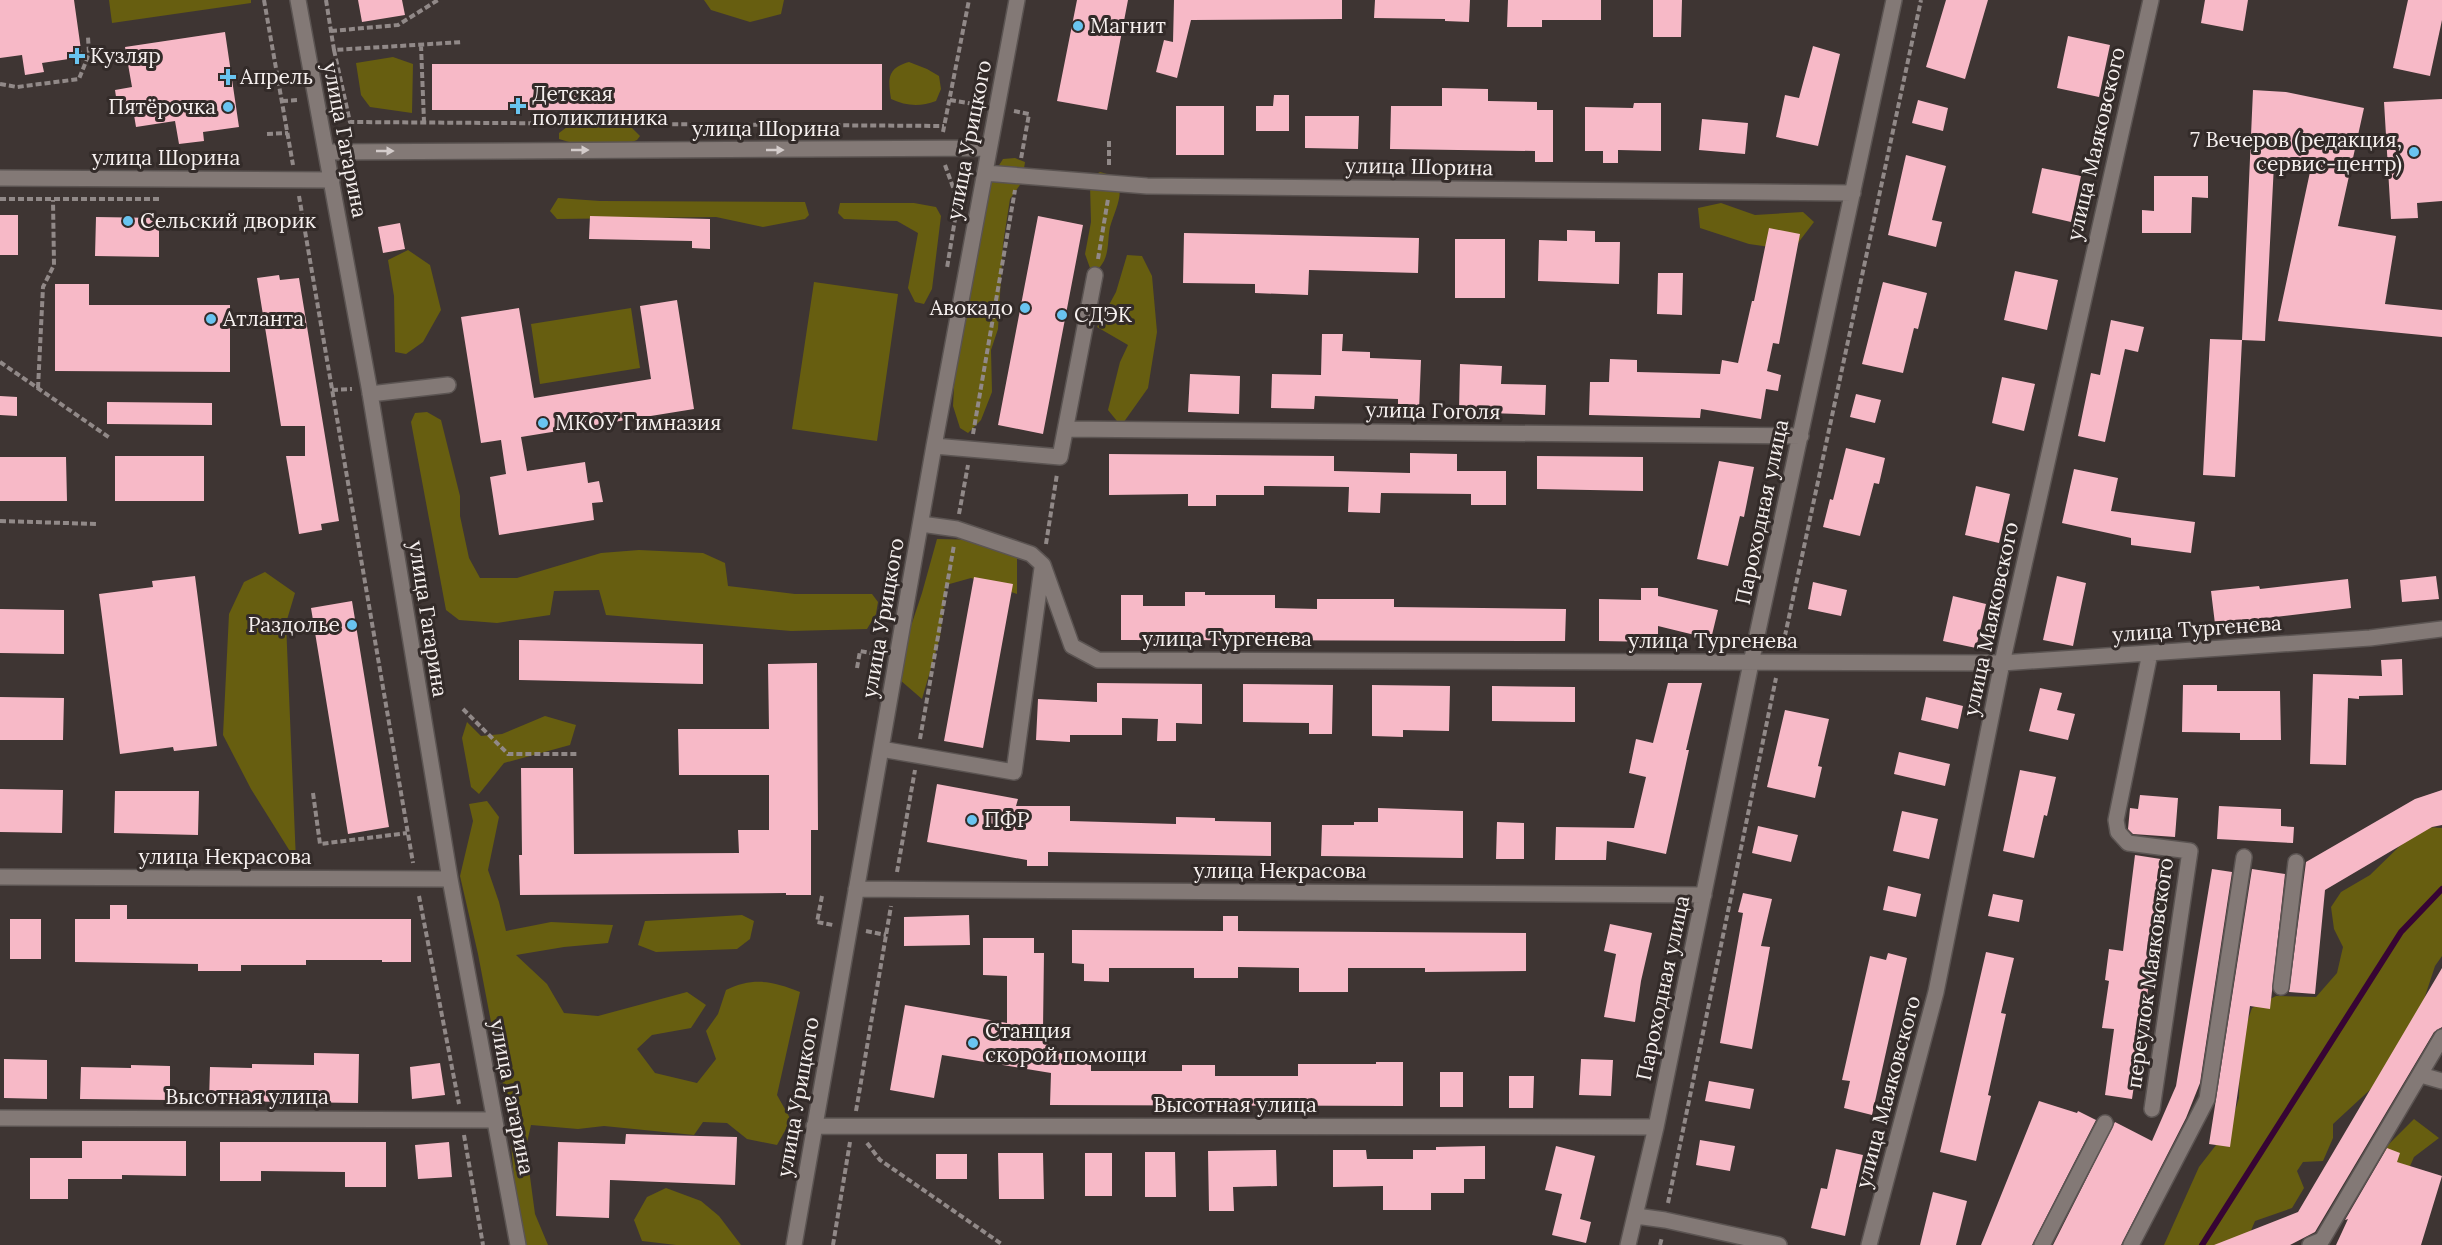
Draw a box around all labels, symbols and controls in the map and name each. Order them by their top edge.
place label: Магнит [1090,12,1166,39]
marker: Магнит [1071,19,1085,33]
place label: Кузляр [90,42,161,69]
street label: улица Маяковского [2060,44,2131,243]
marker: Кузляр [68,47,86,65]
street label: улица Урицкого [940,58,997,222]
street label: улица Гагарина [317,60,374,220]
place label: Апрель [239,63,313,90]
marker: Апрель [221,70,235,84]
place label: Детская поликлиника [532,80,668,131]
place label: Пятёрочка [108,93,216,120]
marker: Детская поликлиника [509,97,527,115]
marker: Пятёрочка [221,100,235,114]
street label: улица Шорина [692,115,840,142]
place label: 7 Вечеров (редакция, сервис-центр) [2190,126,2402,177]
street label: улица Шорина [92,144,240,171]
one-way arrow [766,145,785,155]
marker: 7 Вечеров (редакция, сервис-центр) [2407,145,2421,159]
one-way arrow [376,146,395,156]
one-way arrow [571,146,590,155]
street label: улица Шорина [1345,152,1494,181]
place label: Сельский дворик [140,207,317,234]
marker: Сельский дворик [121,214,135,228]
place label: Авокадо [929,294,1013,321]
marker: Авокадо [1018,301,1032,315]
place label: СДЭК [1074,301,1133,328]
place label: Атланта [222,305,304,332]
marker: СДЭК [1055,308,1069,322]
marker: Атланта [204,312,218,326]
street label: улица Гоголя [1365,396,1501,425]
place label: МКОУ Гимназия [555,409,721,436]
marker: МКОУ Гимназия [536,416,550,430]
street label: Пароходная улица [1729,417,1794,607]
street label: улица Маяковского [1957,519,2024,718]
street label: улица Урицкого [855,536,910,700]
street label: улица Гагарина [403,539,454,699]
street label: улица Тургенева [2111,609,2283,648]
place label: Раздолье [248,611,340,638]
marker: Раздолье [345,618,359,632]
street label: улица Тургенева [1142,625,1312,652]
street label: улица Тургенева [1628,627,1798,654]
place label: ПФР [984,806,1030,833]
marker: ПФР [965,813,979,827]
street label: улица Некрасова [139,843,312,870]
street label: переулок Маяковского [2120,856,2179,1090]
street label: улица Некрасова [1194,857,1367,884]
street label: Пароходная улица [1630,893,1695,1083]
street label: улица Маяковского [1849,993,1926,1191]
street label: улица Урицкого [770,1015,825,1179]
street label: улица Гагарина [484,1017,541,1177]
place label: Станция скорой помощи [985,1017,1147,1068]
marker: Станция скорой помощи [966,1036,980,1050]
street label: Высотная улица [165,1083,329,1110]
street label: Высотная улица [1153,1091,1317,1118]

